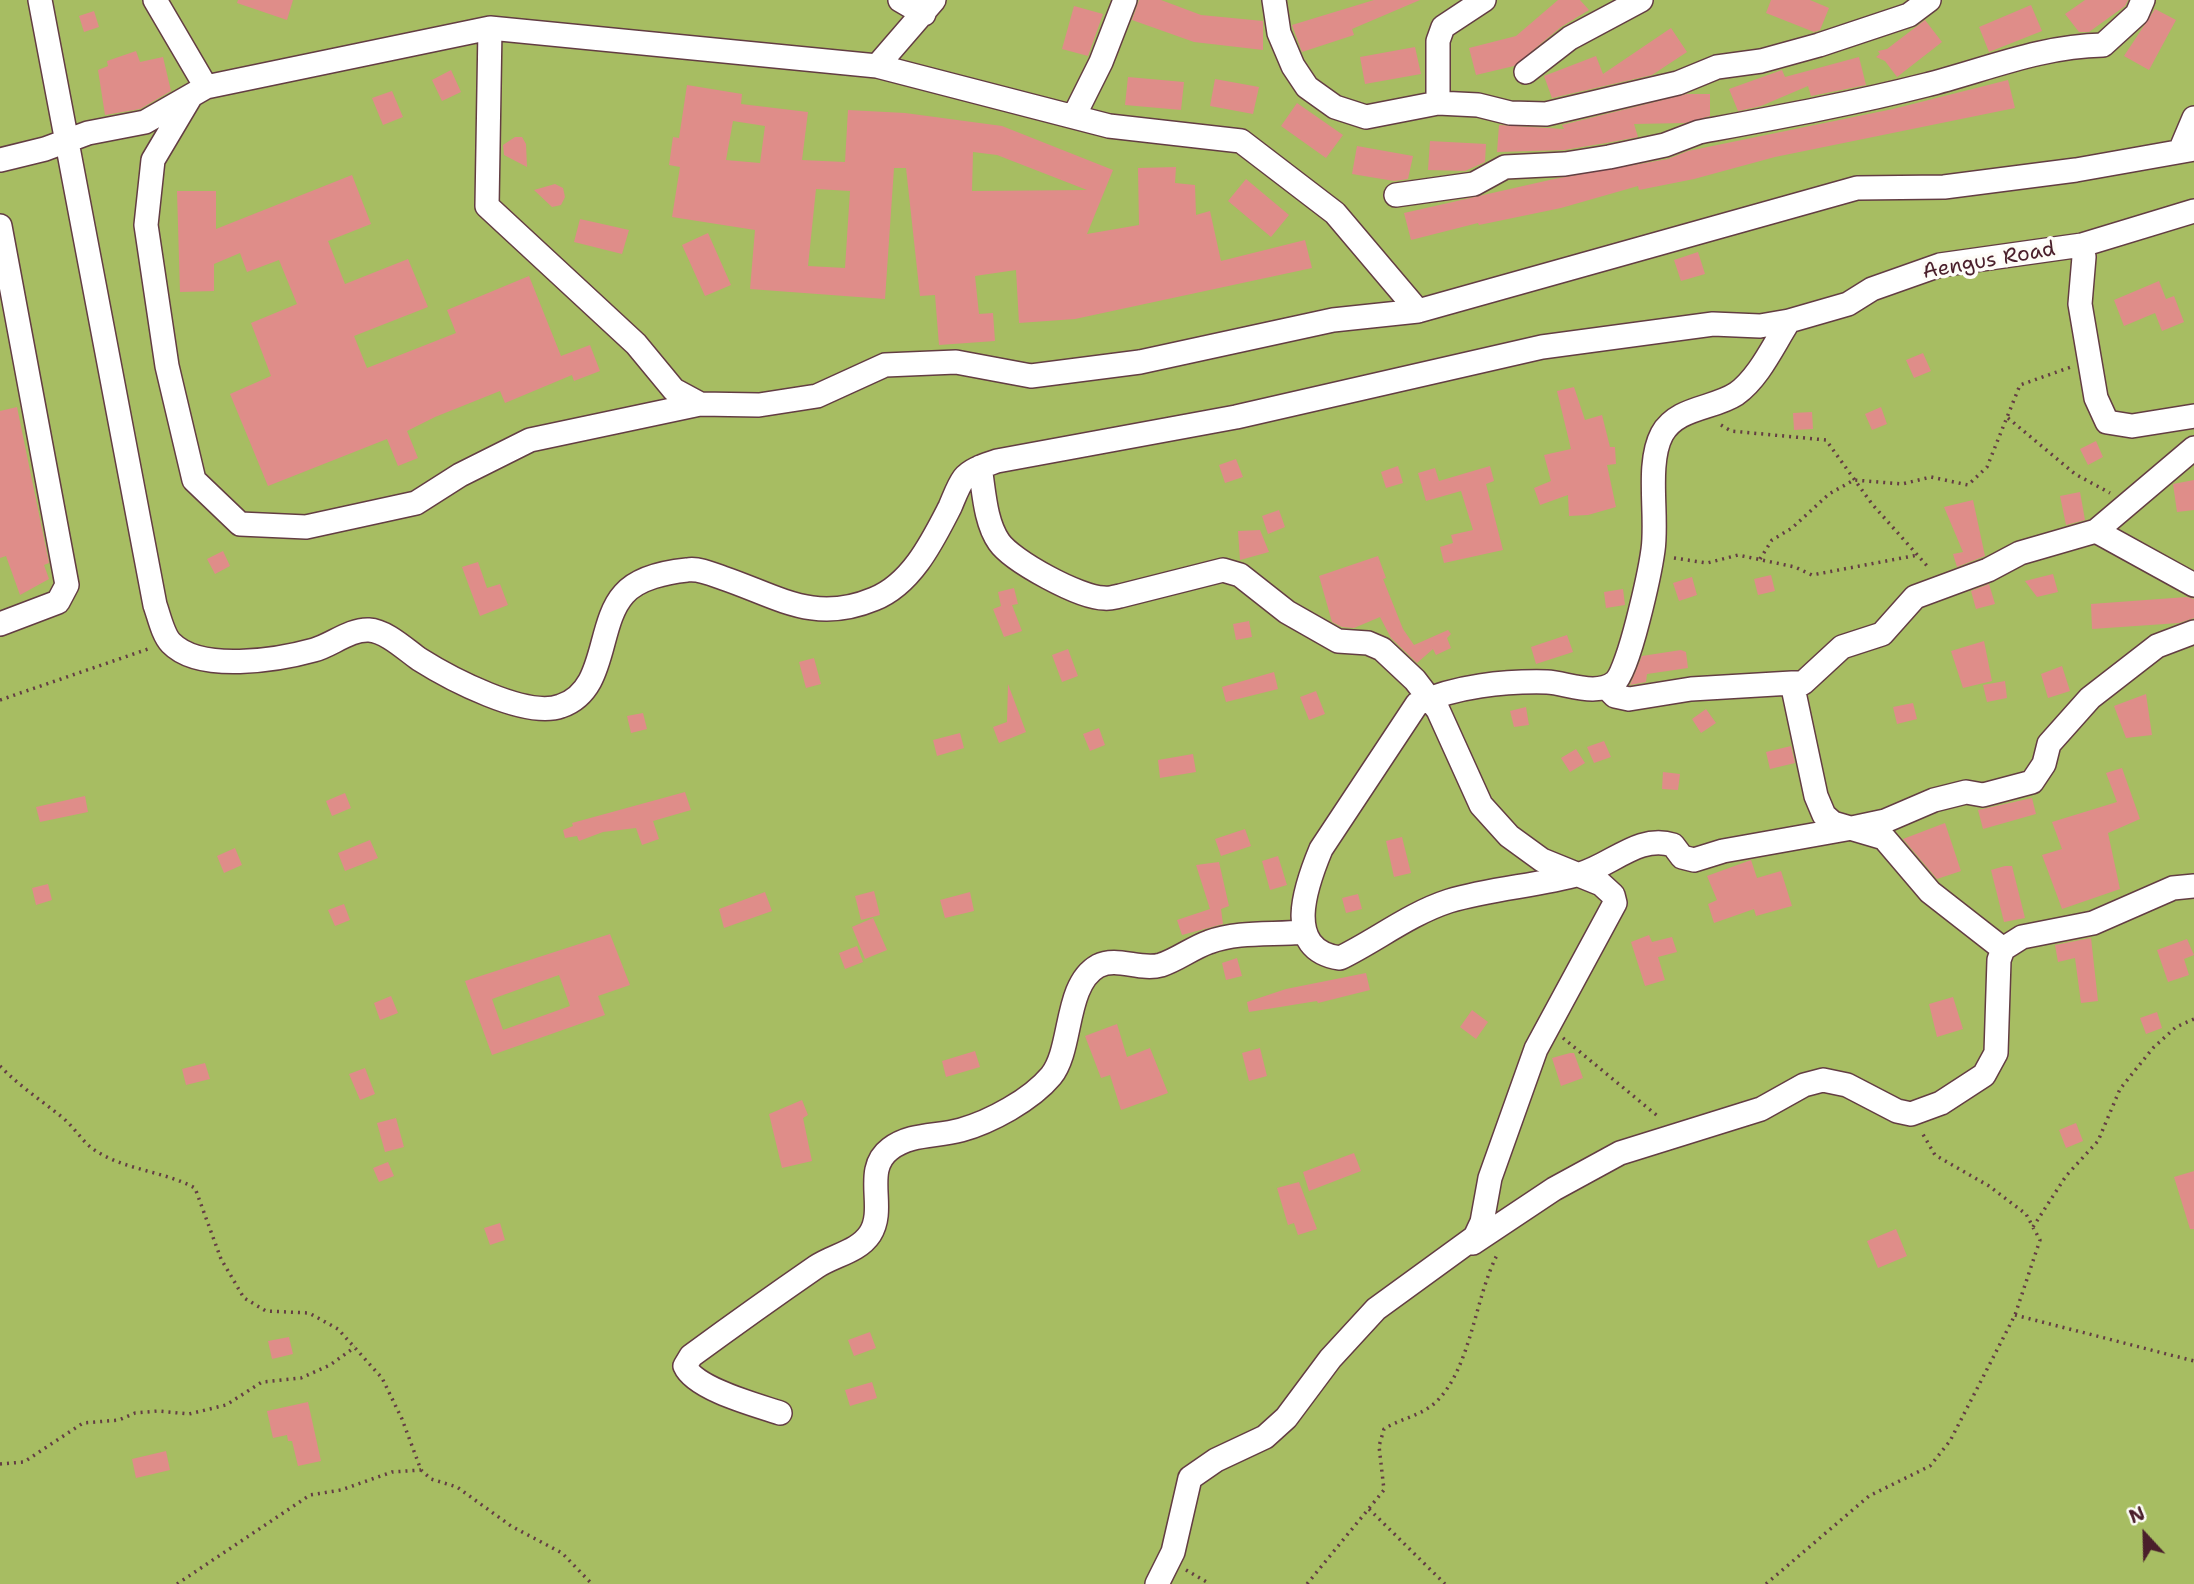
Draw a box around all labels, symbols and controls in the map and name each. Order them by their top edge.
street label: Aengus Road [1921,237,2057,285]
north arrow [2110,1500,2180,1570]
text: N [2125,1501,2149,1529]

